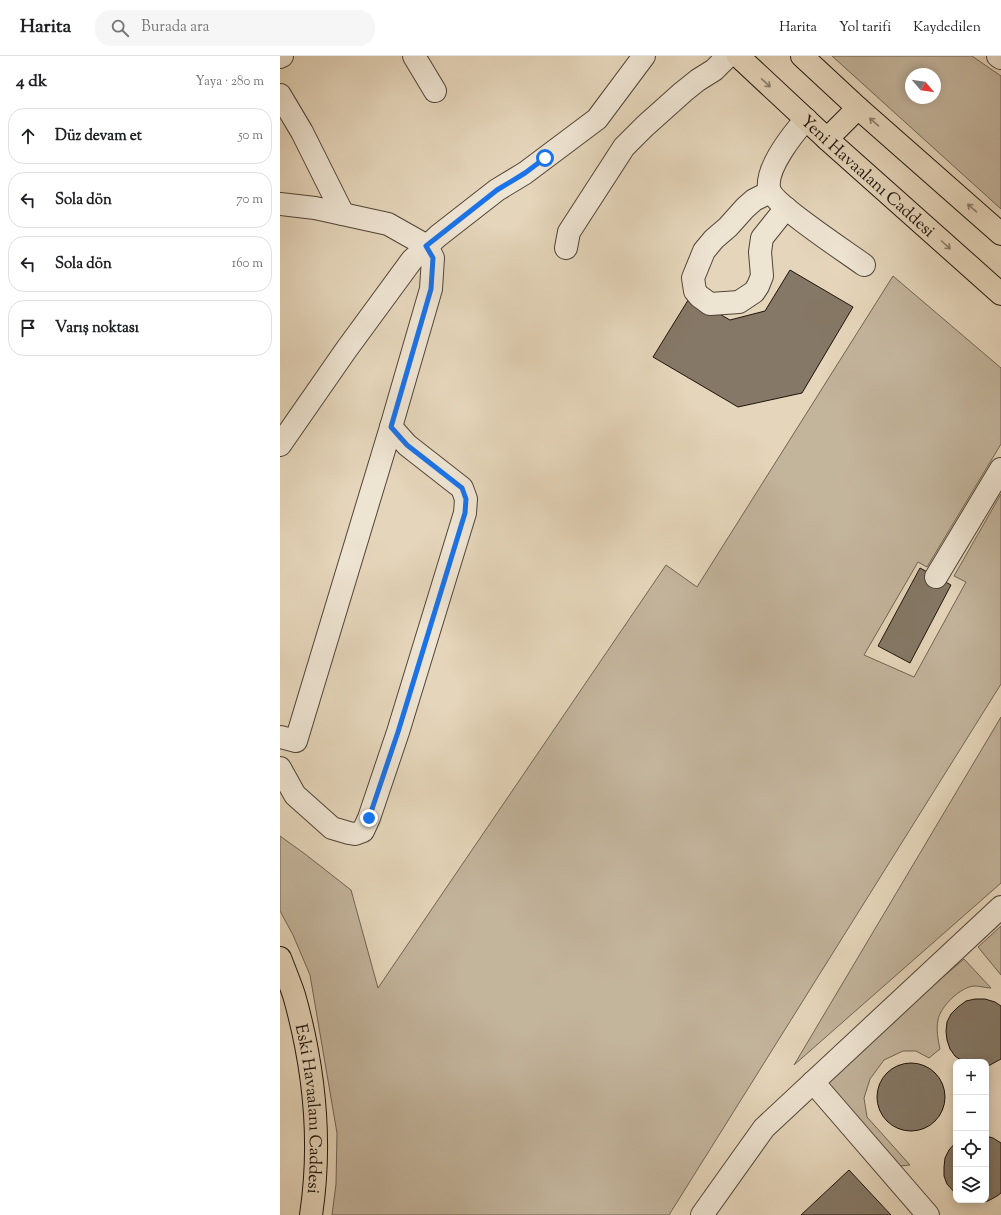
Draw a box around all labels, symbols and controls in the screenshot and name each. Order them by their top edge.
search box [95,10,375,46]
text: Harita [20,14,71,41]
icon: search [109,17,131,39]
text: Burada ara [141,17,209,38]
text: Harita [779,18,817,38]
text: Yol tarifi [839,18,891,38]
text: Kaydedilen [913,18,981,38]
north arrow [905,68,941,104]
text: 4 dk [16,70,47,94]
text: Yaya · 280 m [196,73,264,91]
one-way arrow [761,78,771,88]
street label: Yeni Havaalanı Caddesi [795,110,940,244]
one-way arrow [869,117,879,127]
icon: ahead [17,125,39,147]
text: Düz devam et [55,126,142,147]
text: 50 m [238,127,263,145]
route start [536,149,554,167]
icon: left [17,189,39,211]
text: Sola dön [55,190,112,211]
text: 70 m [236,191,263,209]
one-way arrow [967,204,977,213]
one-way arrow [941,240,951,250]
icon: left [17,253,39,275]
text: Sola dön [55,254,112,275]
text: 160 m [232,255,263,273]
icon: arrive [17,317,39,339]
text: Varış noktası [55,318,139,339]
route end [360,809,378,827]
street label: Eski Havaalanı Caddesi [288,1022,326,1195]
map controls [953,1059,989,1203]
button: + [953,1059,989,1095]
button: − [953,1095,989,1131]
button: locate [953,1131,989,1167]
button: layers [953,1167,989,1203]

